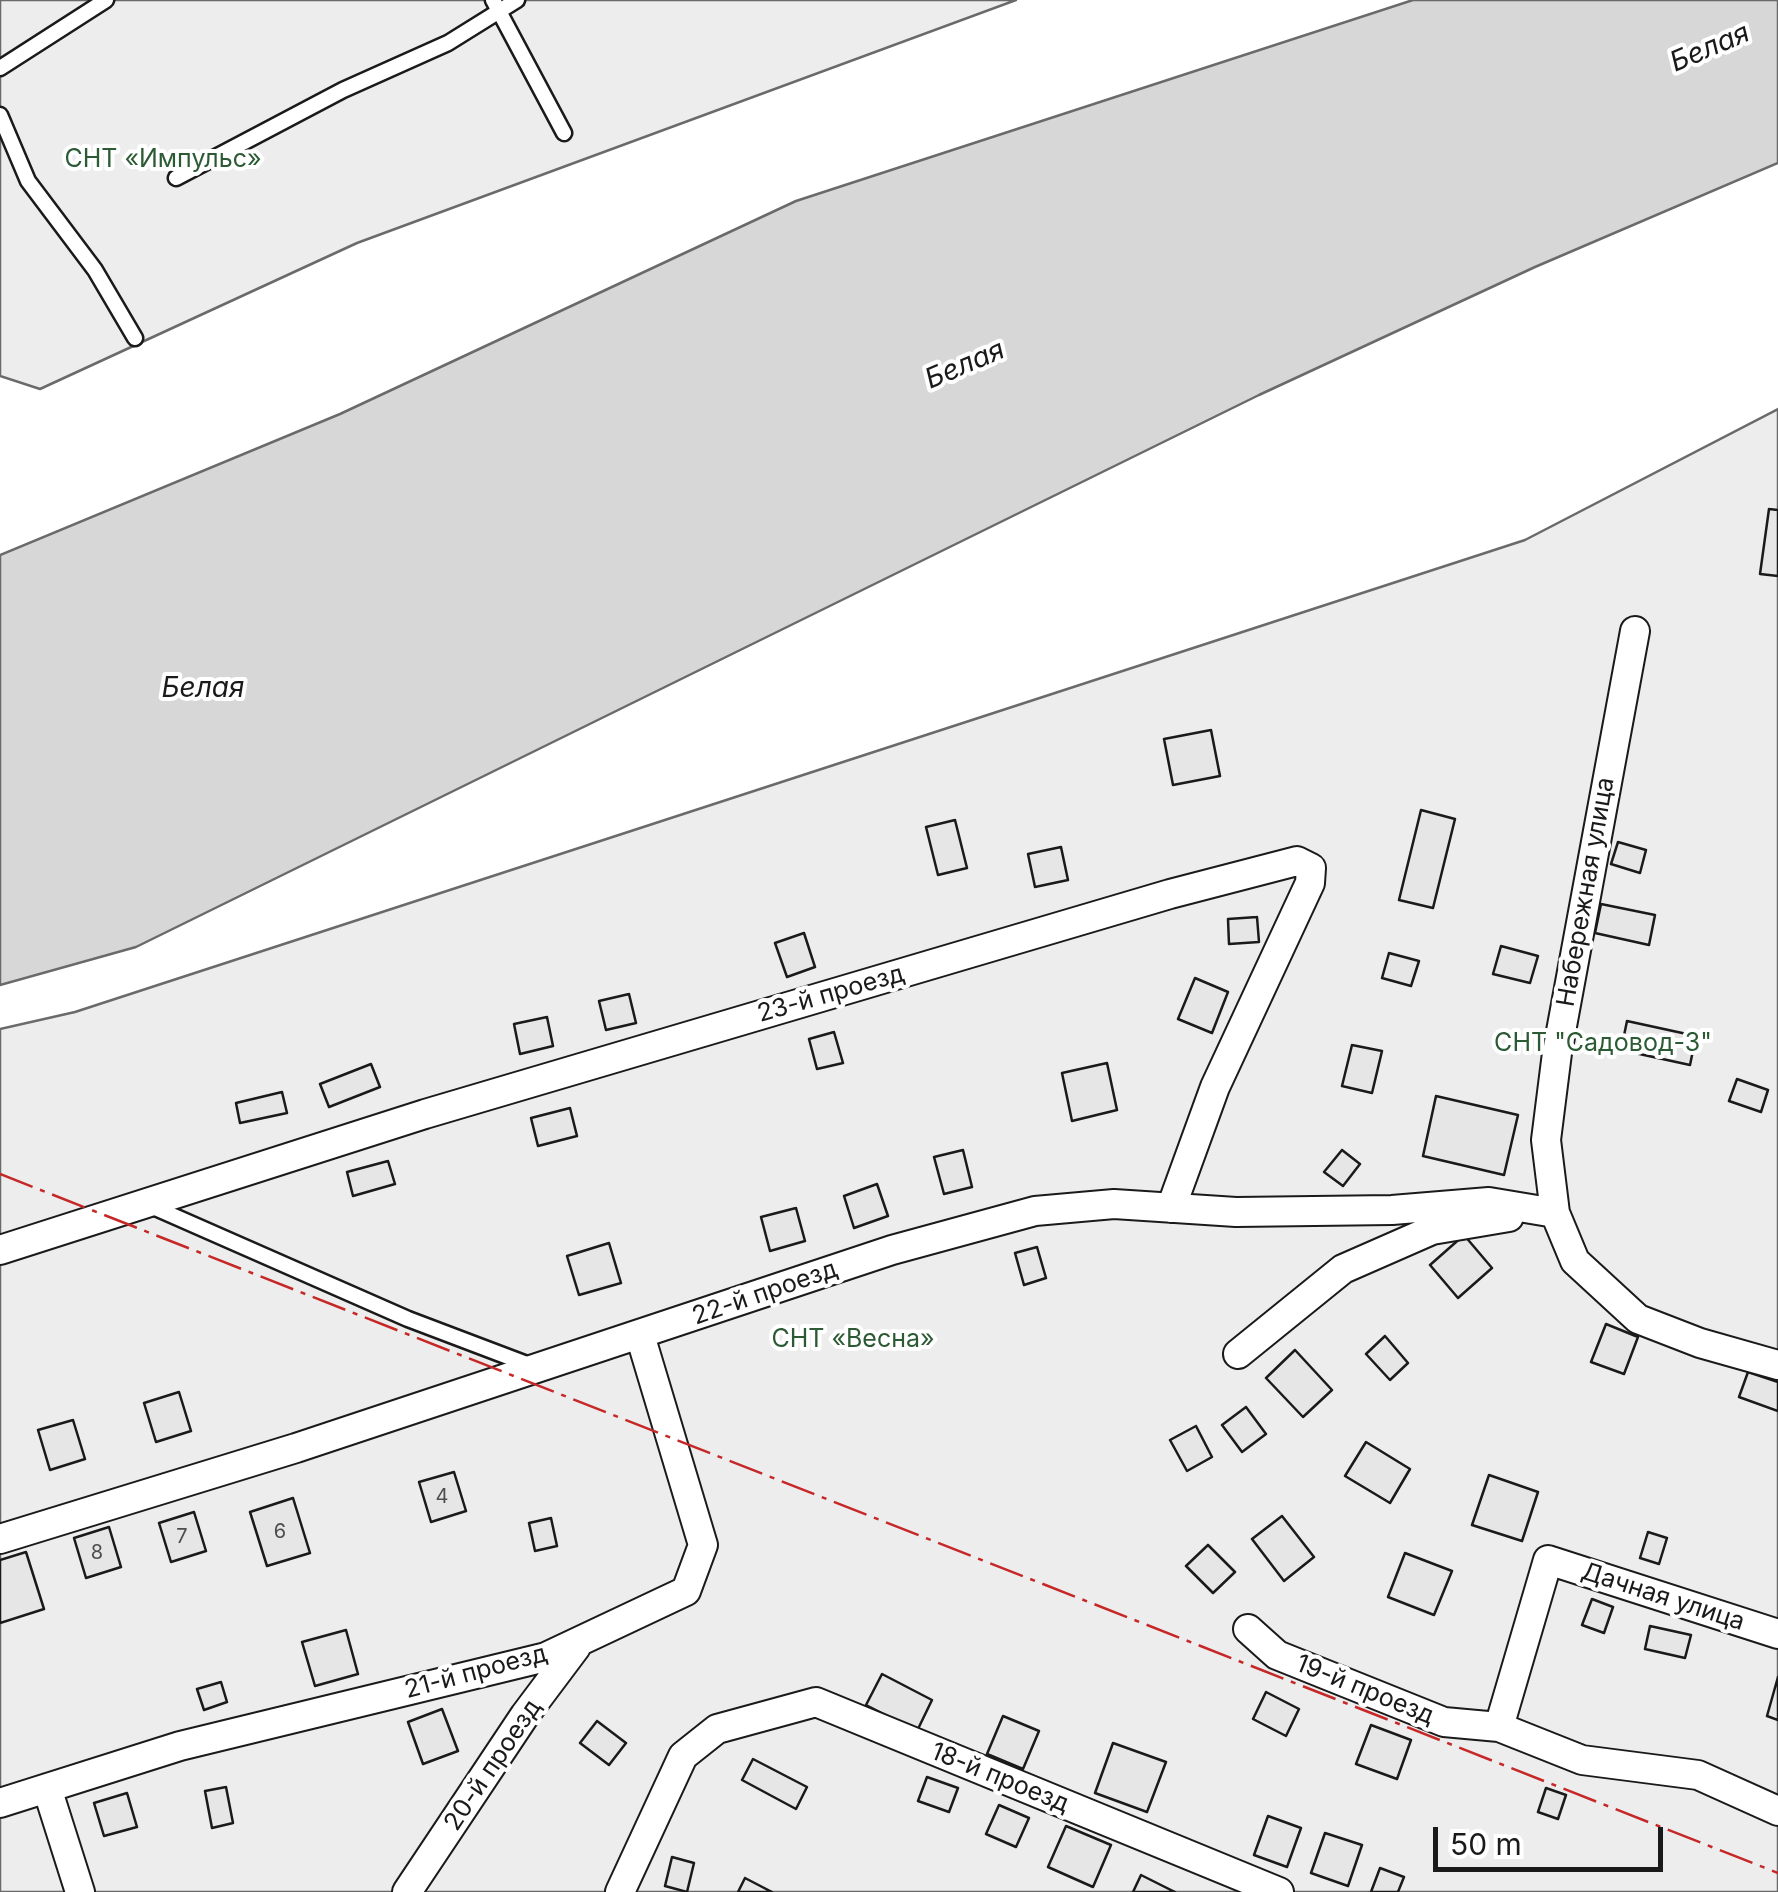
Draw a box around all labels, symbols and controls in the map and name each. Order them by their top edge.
water label: Белая [1665,16,1755,80]
park label: СНТ «Импульс» [64,144,262,174]
water label: Белая [920,333,1010,397]
water label: Белая [162,672,244,706]
street label: Набережная улица [1551,775,1621,1009]
street label: 23-й проезд [754,959,908,1029]
park label: СНТ "Садовод-3" [1494,1028,1712,1058]
street label: 22-й проезд [689,1254,841,1332]
park label: СНТ «Весна» [771,1324,935,1354]
house number: 4 [436,1485,448,1509]
house number: 6 [274,1520,286,1544]
house number: 7 [176,1525,188,1549]
house number: 8 [91,1541,103,1565]
street label: Дачная улица [1578,1557,1748,1637]
street label: 21-й проезд [401,1639,551,1705]
street label: 19-й проезд [1291,1649,1439,1731]
street label: 20-й проезд [438,1694,548,1836]
street label: 18-й проезд [926,1737,1074,1819]
scale bar [1438,1807,1668,1869]
text: 50 m [1450,1826,1522,1862]

